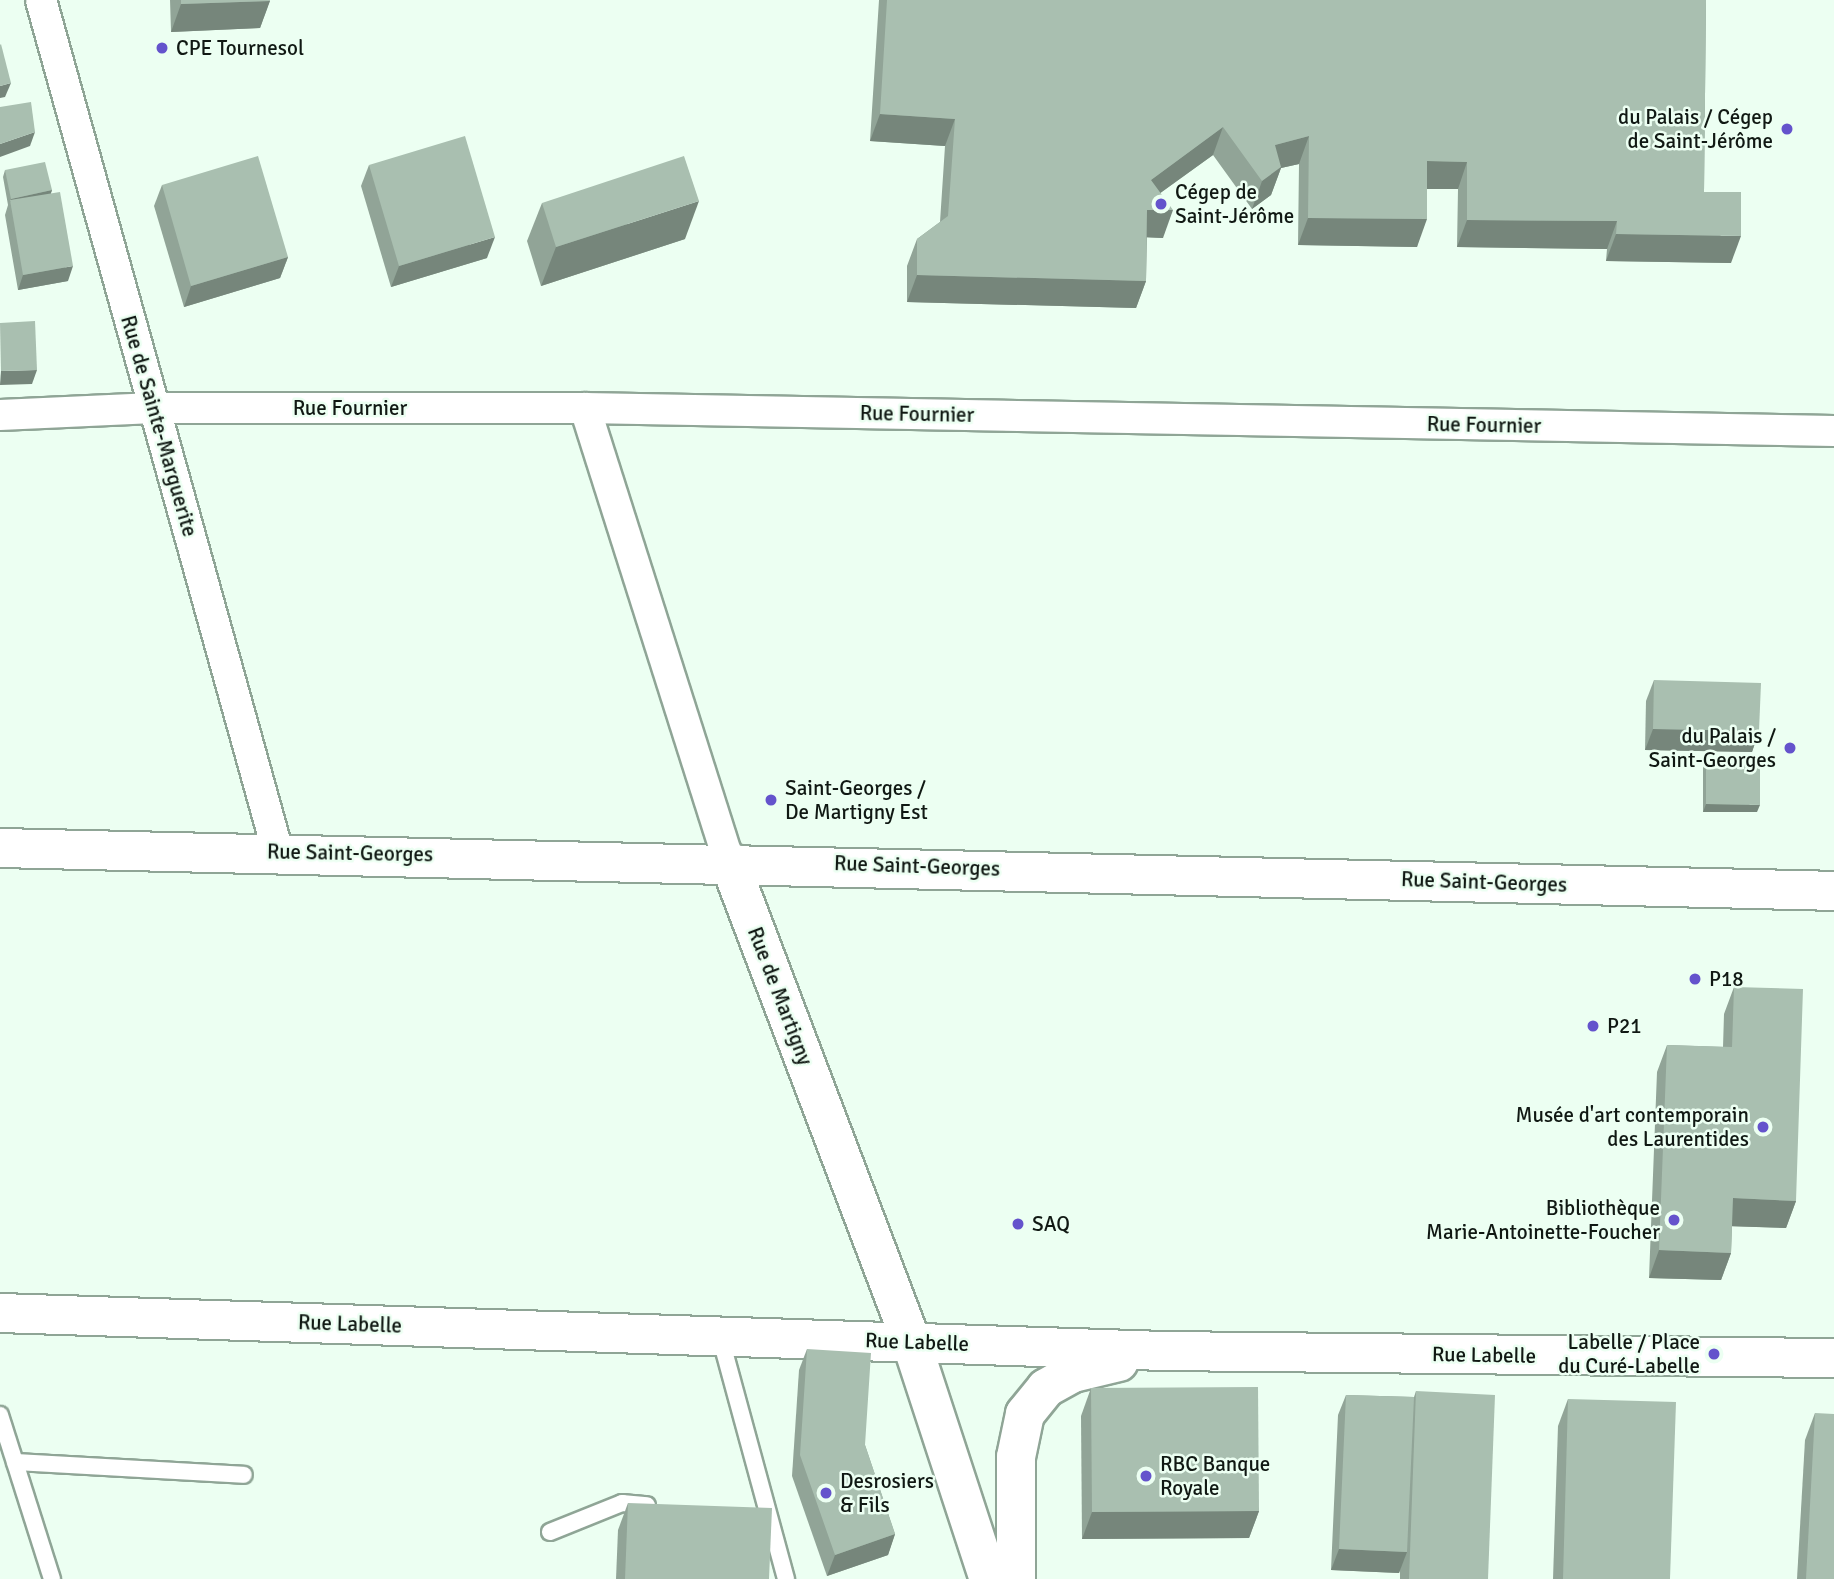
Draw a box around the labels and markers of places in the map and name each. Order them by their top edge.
place label: CPE Tournesol [176,35,304,61]
marker: CPE Tournesol [154,40,170,56]
place label: du Palais / Cégep de Saint-Jérôme [1618,104,1773,154]
marker: du Palais / Cégep de Saint-Jérôme [1779,121,1795,137]
place label: Cégep de Saint-Jérôme [1175,179,1294,229]
marker: Cégep de Saint-Jérôme [1153,196,1169,212]
place label: du Palais / Saint-Georges [1649,723,1776,773]
marker: du Palais / Saint-Georges [1782,740,1798,756]
place label: Saint-Georges / De Martigny Est [785,775,928,825]
marker: Saint-Georges / De Martigny Est [763,792,779,808]
place label: P18 [1709,966,1744,992]
marker: P18 [1687,971,1703,987]
place label: P21 [1607,1013,1642,1039]
marker: P21 [1585,1018,1601,1034]
place label: Musée d'art contemporain des Laurentides [1515,1102,1749,1152]
marker: Musée d'art contemporain des Laurentides [1755,1119,1771,1135]
place label: Bibliothèque Marie-Antoinette-Foucher [1426,1195,1660,1245]
place label: SAQ [1032,1211,1070,1237]
marker: Bibliothèque Marie-Antoinette-Foucher [1666,1212,1682,1228]
marker: SAQ [1010,1216,1026,1232]
place label: Labelle / Place du Curé-Labelle [1558,1329,1700,1379]
marker: Labelle / Place du Curé-Labelle [1706,1346,1722,1362]
place label: RBC Banque Royale [1160,1451,1270,1501]
place label: Desrosiers & Fils [840,1468,934,1518]
marker: RBC Banque Royale [1138,1468,1154,1484]
marker: Desrosiers & Fils [818,1485,834,1501]

